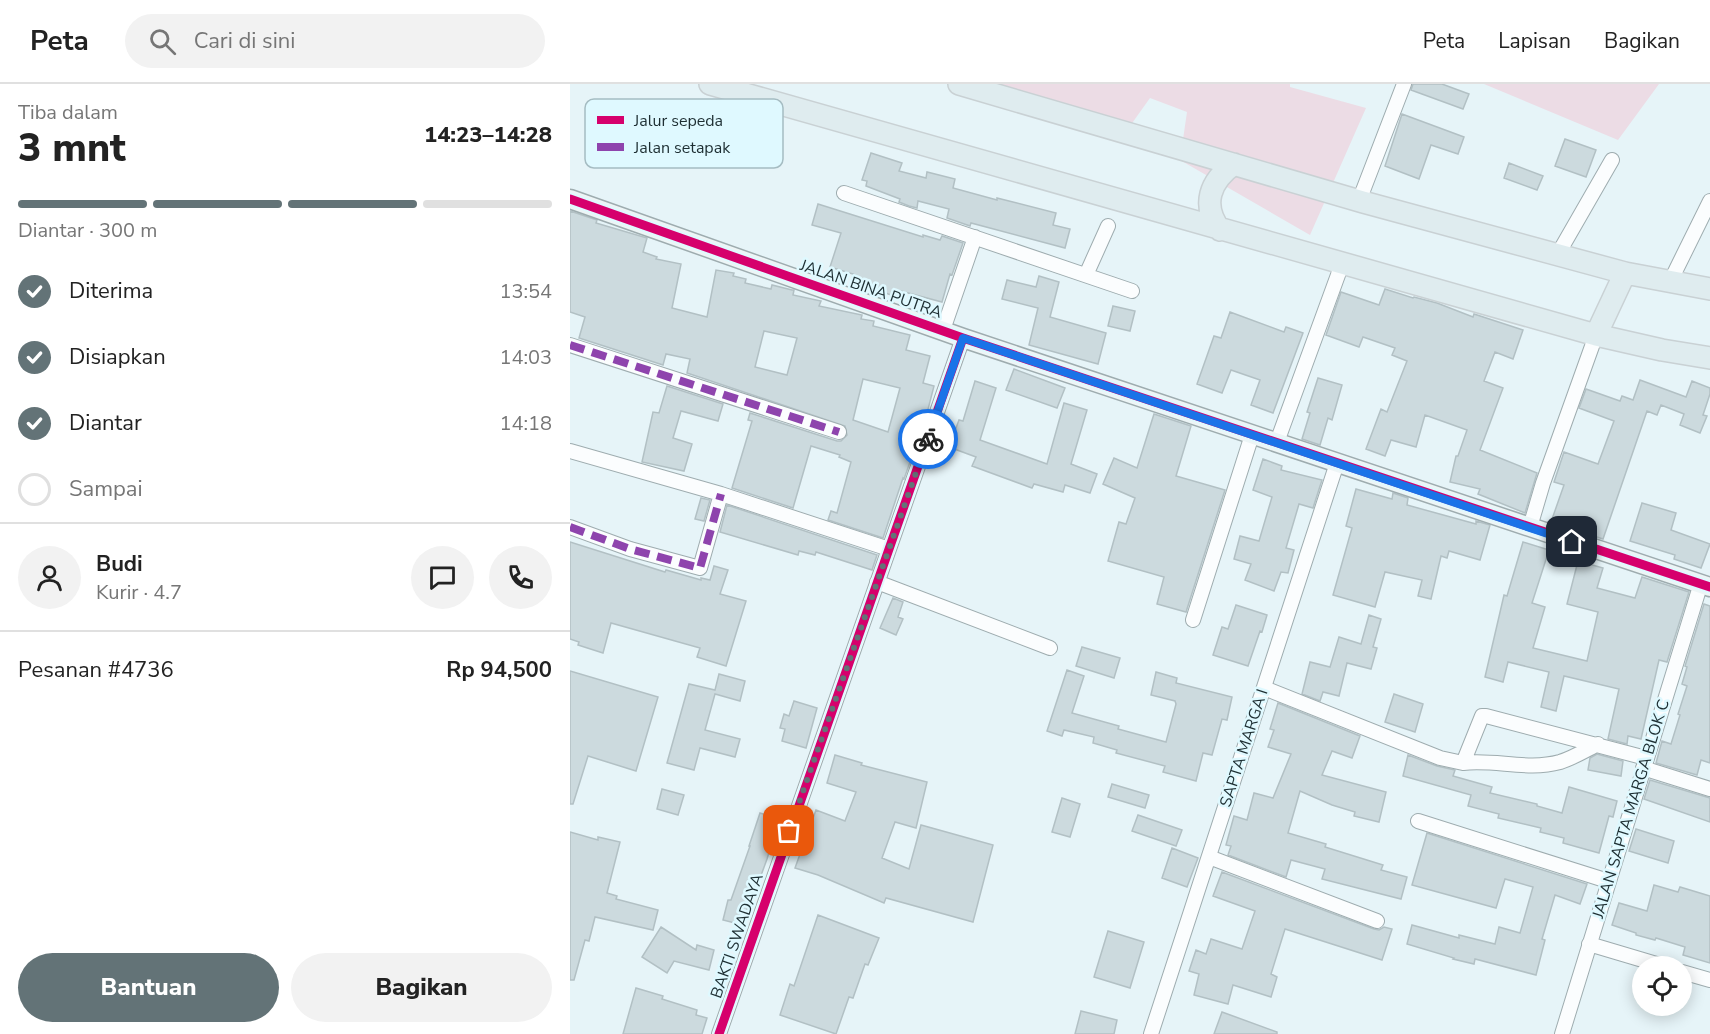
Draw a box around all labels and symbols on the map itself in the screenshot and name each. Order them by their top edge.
legend [585,99,783,168]
text: Jalur sepeda [633,110,723,132]
text: Jalan setapak [633,137,731,159]
street label: JALAN BINA PUTRA [796,254,945,324]
courier [898,409,958,469]
pin [1546,516,1597,567]
street label: SAPTA MARGA I [1215,686,1273,810]
street label: JALAN SAPTA MARGA BLOK C [1587,697,1675,922]
pin [763,805,814,856]
street label: BAKTI SWADAYA [705,871,769,1001]

